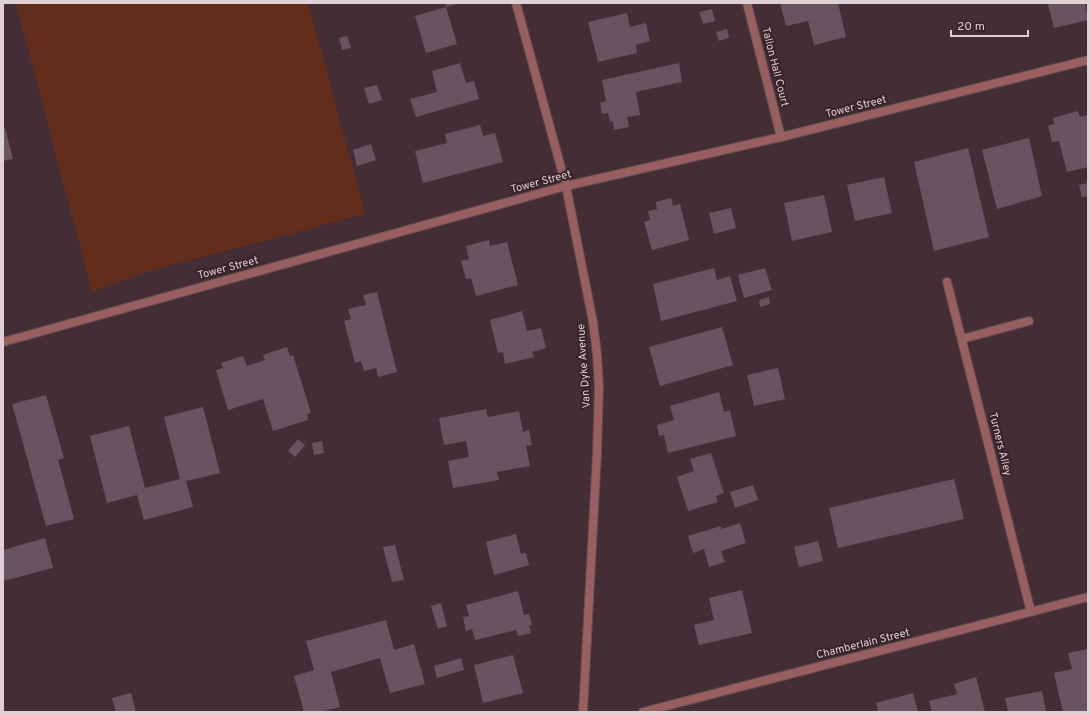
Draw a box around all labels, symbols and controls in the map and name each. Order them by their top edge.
scale bar [951,12,1028,38]
text: 20 m [957,19,985,35]
street label: Tallon Hall Court [758,26,792,108]
street label: Tower Street [824,93,888,121]
street label: Tower Street [509,167,573,197]
street label: Tower Street [196,253,260,283]
street label: Van Dyke Avenue [574,323,594,409]
street label: Turners Alley [985,411,1015,477]
street label: Chamberlain Street [815,626,911,662]

